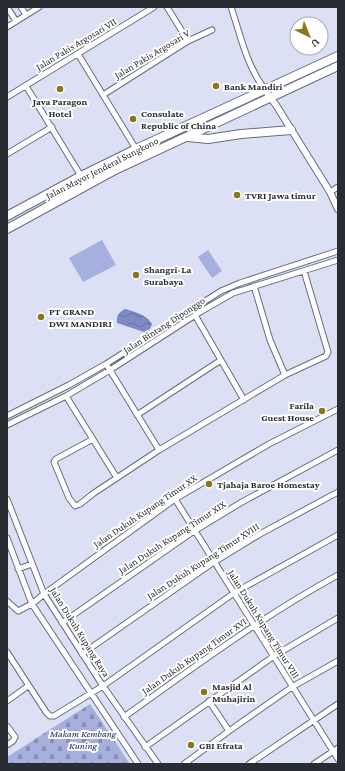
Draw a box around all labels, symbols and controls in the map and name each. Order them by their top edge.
street label: Jalan Pakis Argosari VII [33,16,118,73]
north arrow [289,16,329,56]
street label: Jalan Pakis Argosari V [111,27,192,81]
text: U [309,36,323,51]
marker: Bank Mandiri [211,81,221,91]
place label: Bank Mandiri [224,81,283,92]
marker: Java Paragon Hotel [55,84,65,94]
place label: Java Paragon Hotel [32,96,88,119]
place label: Consulate Republic of China [141,108,216,131]
marker: Consulate Republic of China [128,114,138,124]
street label: Jalan Mayor Jenderal Sungkono [43,135,160,202]
marker: TVRI Jawa timur [232,190,242,200]
place label: TVRI Jawa timur [245,190,316,201]
place label: Shangri-La Surabaya [144,264,192,287]
marker: Shangri-La Surabaya [131,270,141,280]
street label: Jalan Bintang Diponggo [120,295,207,356]
place label: PT GRAND DWI MANDIRI [49,306,112,329]
marker: PT GRAND DWI MANDIRI [36,312,46,322]
place label: Farila Guest House [261,400,314,423]
marker: Farila Guest House [317,406,327,416]
street label: Jalan Dukuh Kupang Timur XX [90,472,199,550]
marker: Tjahaja Baroe Homestay [204,479,214,489]
place label: Tjahaja Baroe Homestay [217,479,320,491]
street label: Jalan Dukuh Kupang Timur XIX [116,498,228,576]
street label: Jalan Dukuh Kupang Timur XVIII [144,521,261,602]
street label: Jalan Dukuh Kupang Timur VIII [225,567,302,680]
street label: Jalan Dukuh Kupang Raya [47,584,112,679]
street label: Jalan Dukuh Kupang Timur XVI [139,616,248,697]
place label: Masjid Al Muhajirin [212,681,256,705]
marker: Masjid Al Muhajirin [199,687,209,697]
park label: Makam Kembang Kuning [49,728,117,751]
marker: GBI Efrata [186,740,196,750]
place label: GBI Efrata [199,740,243,751]

